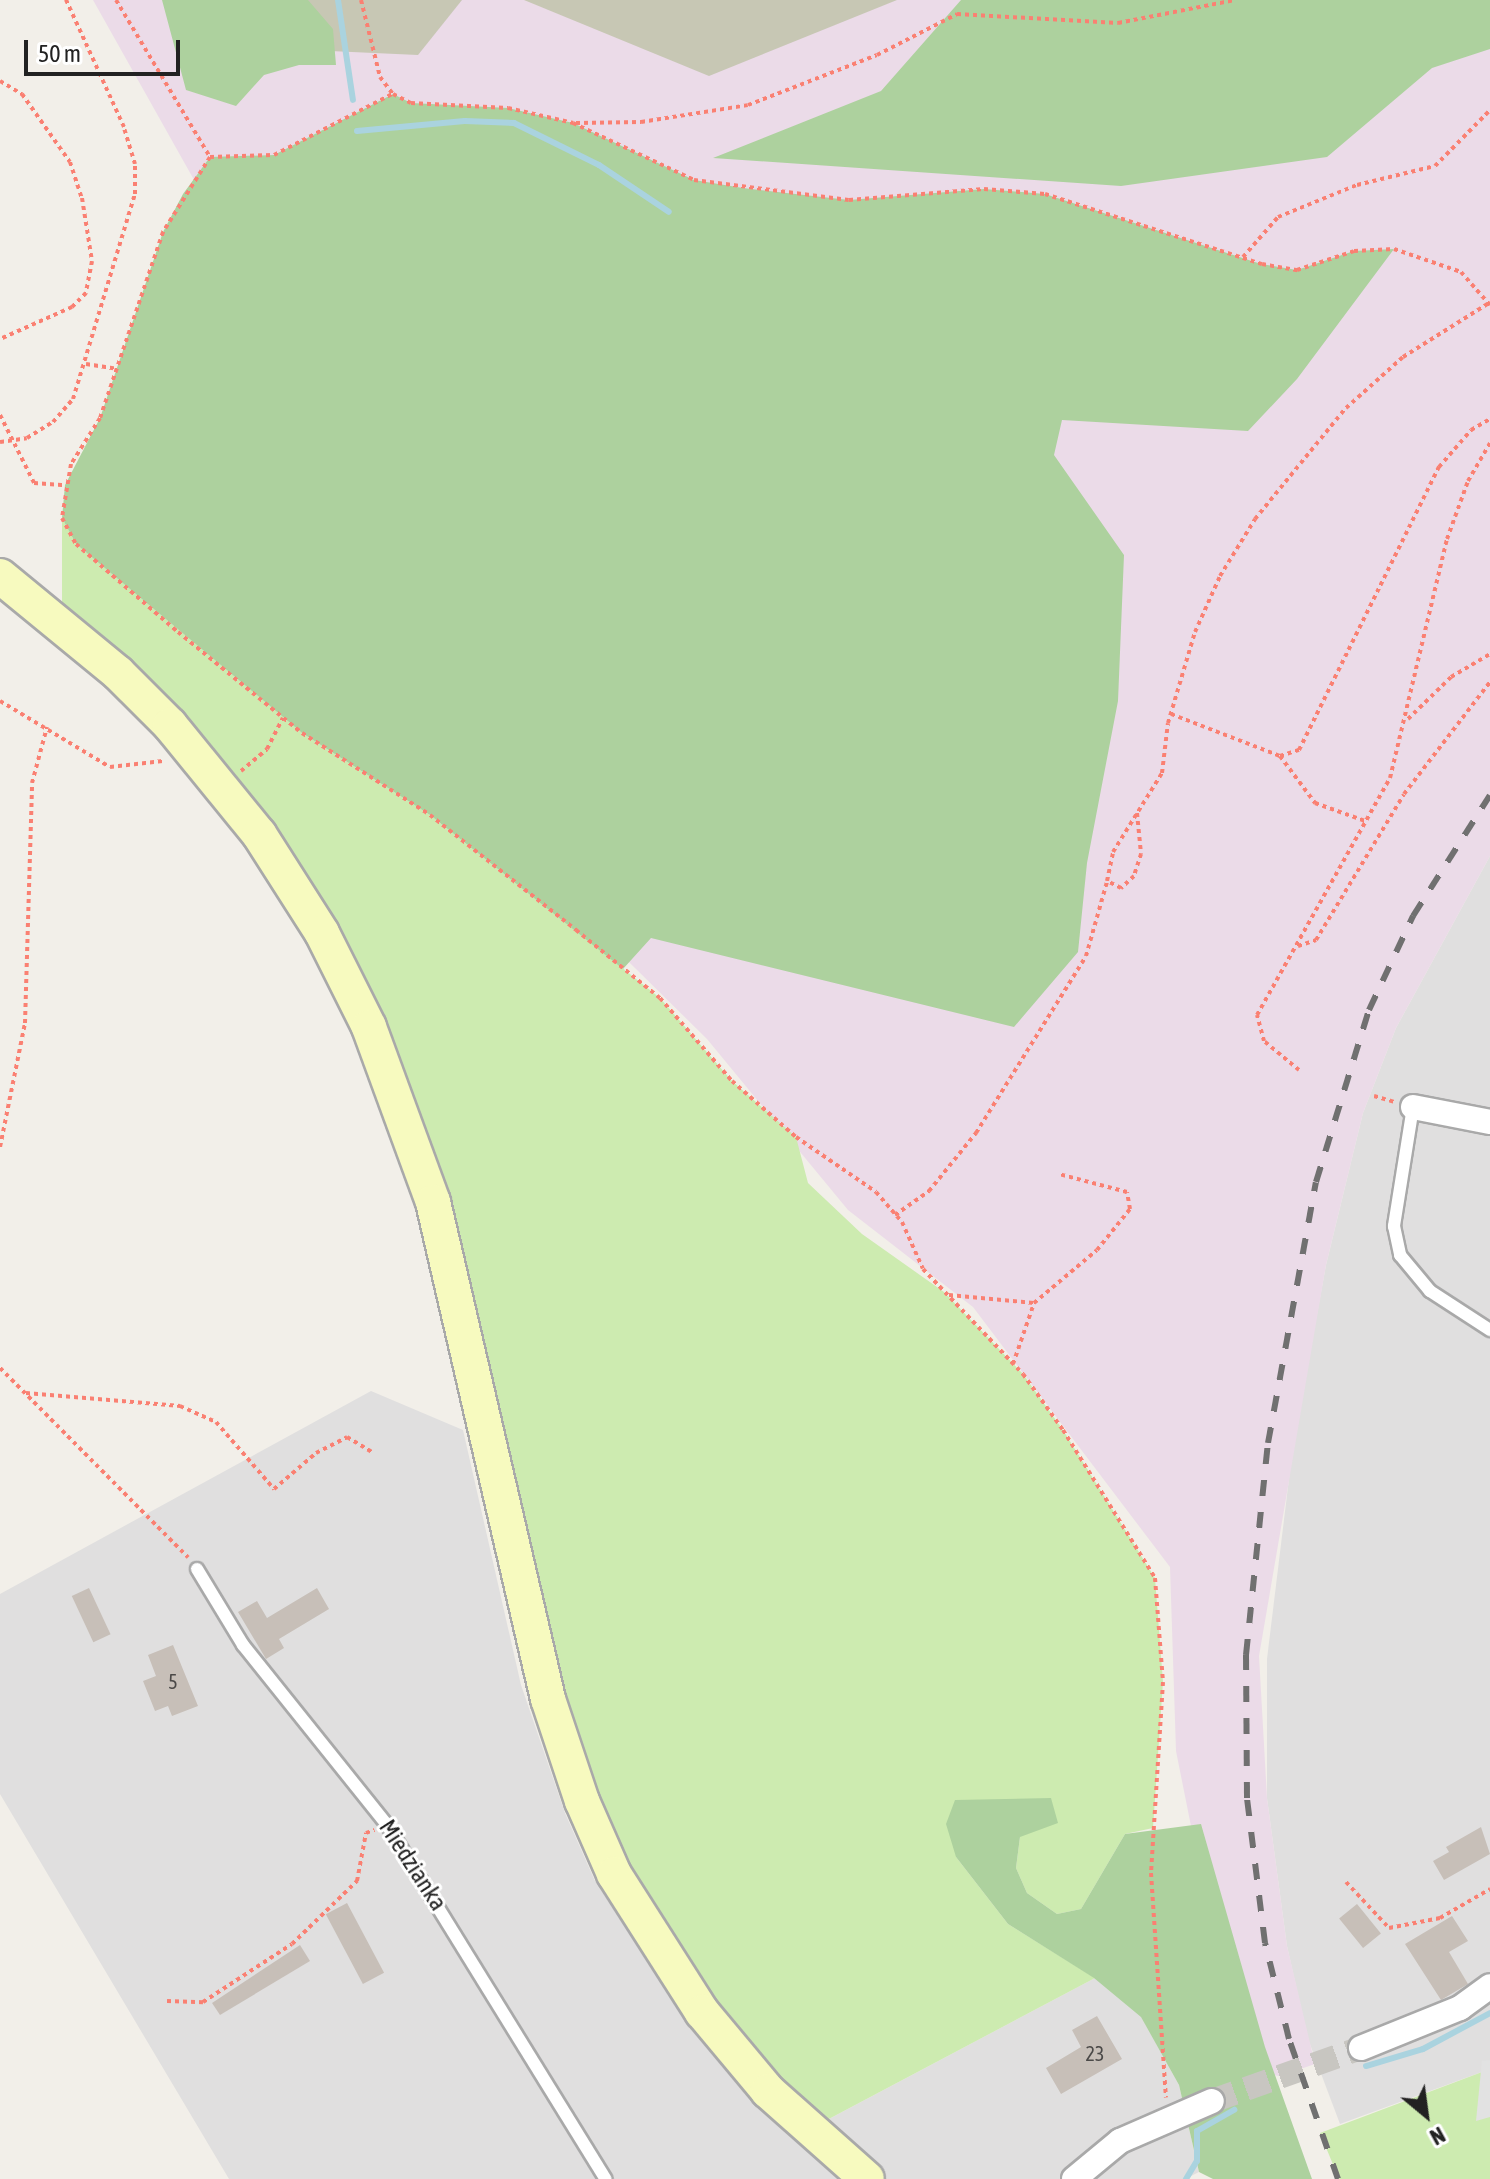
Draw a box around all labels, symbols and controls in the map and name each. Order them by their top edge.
scale bar [28,24,184,74]
text: 50 m [38,40,81,67]
house number: 5 [168,1669,178,1693]
street label: Miedzianka [373,1814,453,1916]
house number: 23 [1086,2041,1104,2065]
north arrow [1386,2075,1466,2155]
text: N [1426,2121,1450,2151]

